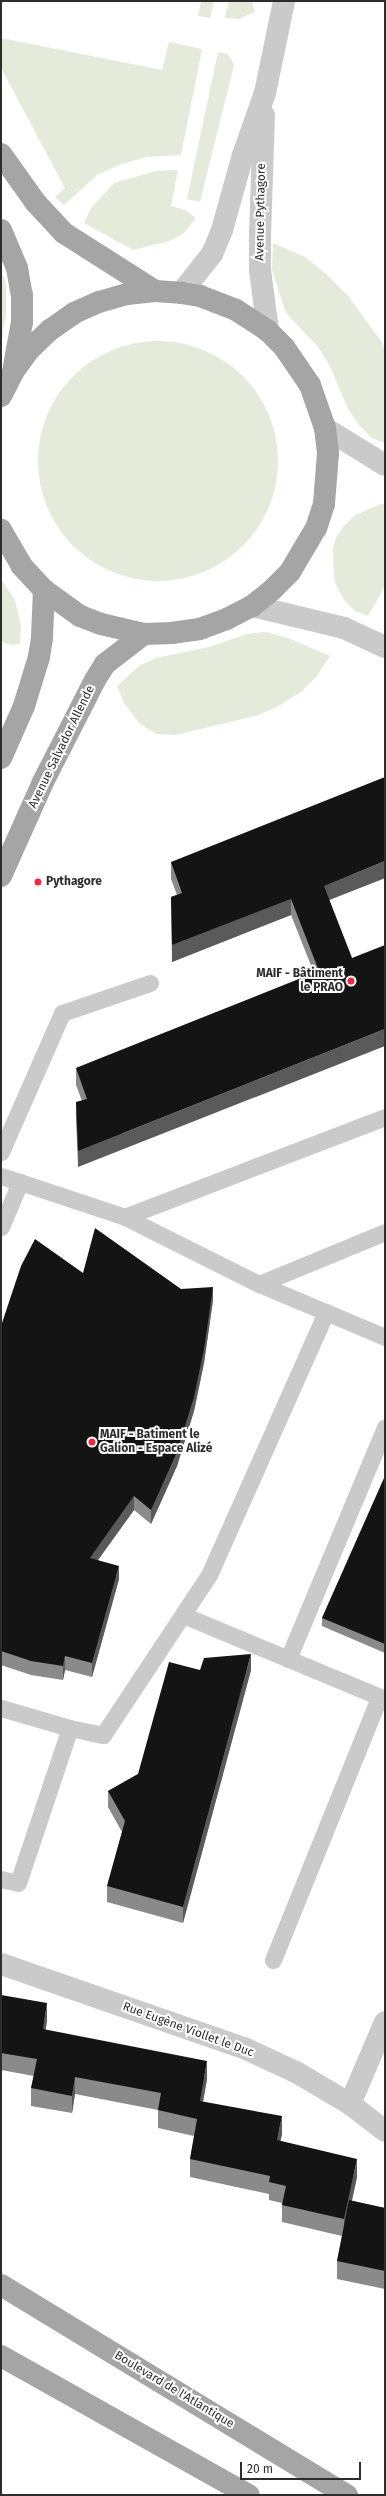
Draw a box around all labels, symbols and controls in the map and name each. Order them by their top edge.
street label: Avenue Pythagore [253,163,269,261]
street label: Avenue Salvador Allende [26,683,98,811]
place label: Pythagore [46,875,102,889]
marker: Pythagore [33,877,43,887]
place label: MAIF - Bâtiment le PRAO [256,967,343,995]
marker: MAIF - Bâtiment le PRAO [346,976,356,986]
place label: MAIF - Batiment le Galion - Espace Alizé [100,1428,212,1456]
marker: MAIF - Batiment le Galion - Espace Alizé [87,1437,97,1447]
street label: Rue Eugène Viollet le Duc [121,2000,255,2060]
street label: Boulevard de l'Atlantique [112,2349,236,2431]
scale bar [242,2454,363,2480]
text: 20 m [247,2462,273,2476]

